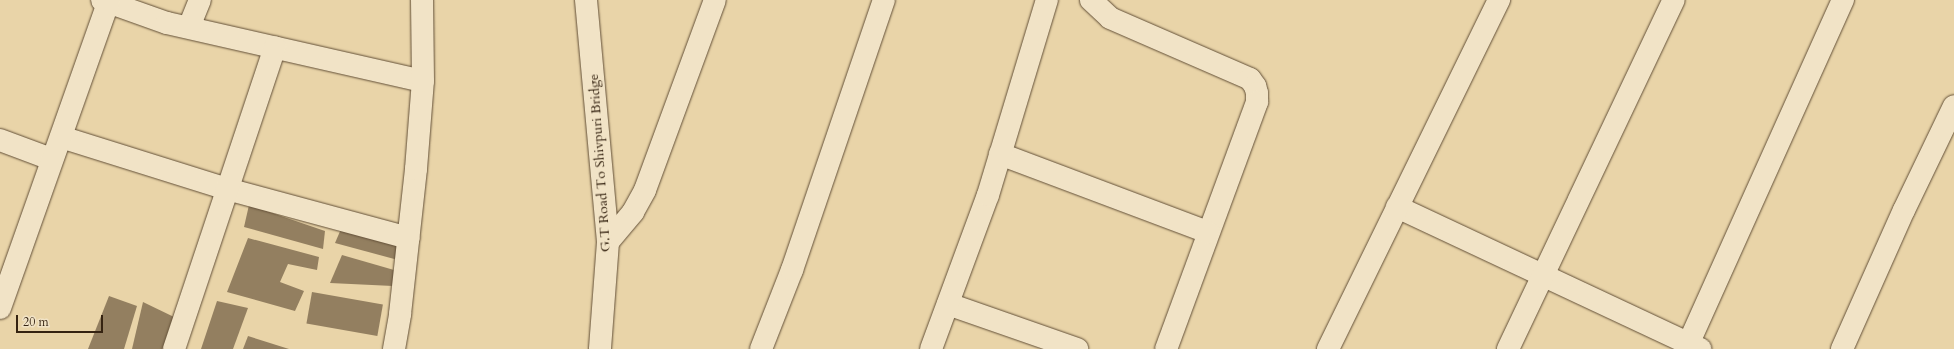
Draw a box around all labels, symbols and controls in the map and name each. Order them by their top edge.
street label: G.T Road To Shivpuri Bridge [585,73,615,253]
scale bar [18,307,105,333]
text: 20 m [23,314,49,330]

